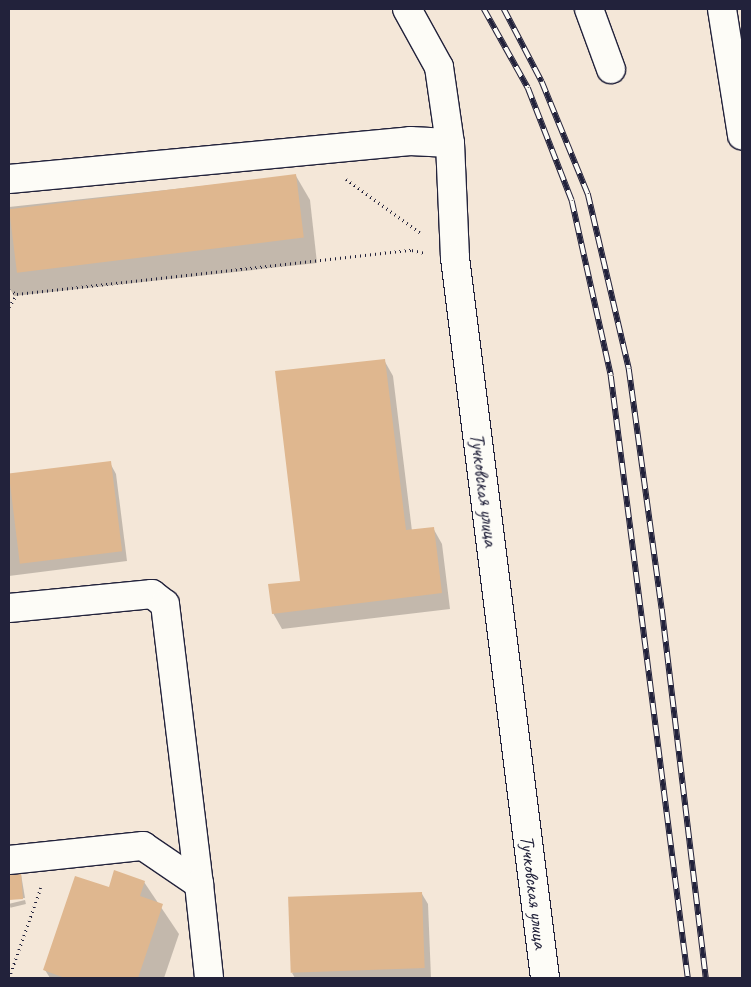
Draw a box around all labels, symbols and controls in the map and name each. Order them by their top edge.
street label: Тучковская улица [465,431,503,549]
street label: Тучковская улица [515,833,553,951]

